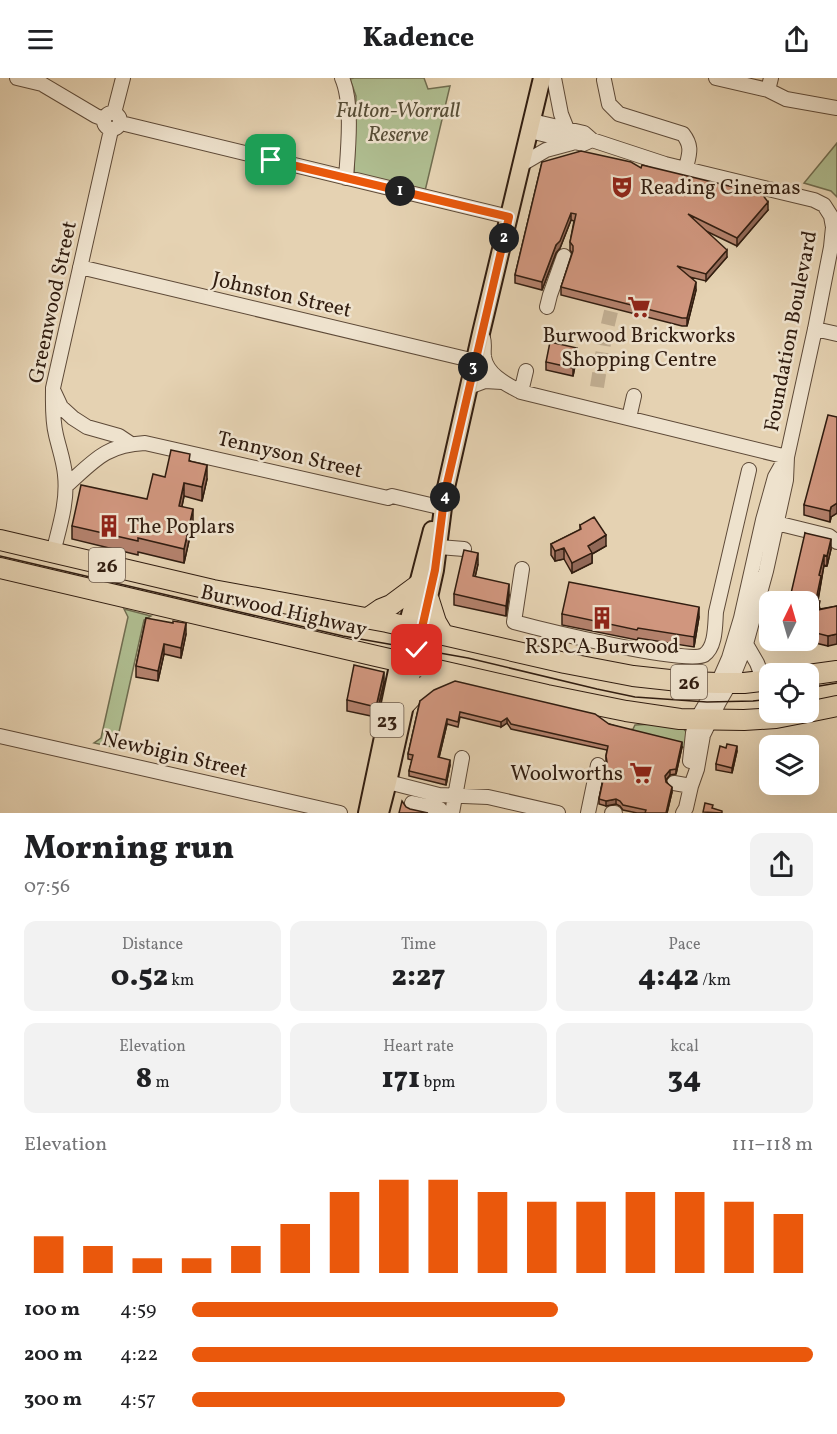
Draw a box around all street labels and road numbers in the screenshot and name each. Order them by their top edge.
street label: Greenwood Street [22,218,85,386]
street label: Foundation Boulevard [758,228,825,434]
street label: Johnston Street [209,265,354,326]
street label: Tennyson Street [214,425,365,486]
road number: 26 [89,548,125,582]
street label: Burwood Highway [198,578,370,645]
road number: 26 [671,665,707,699]
road number: 23 [370,703,404,737]
street label: Newbigin Street [99,725,250,786]

